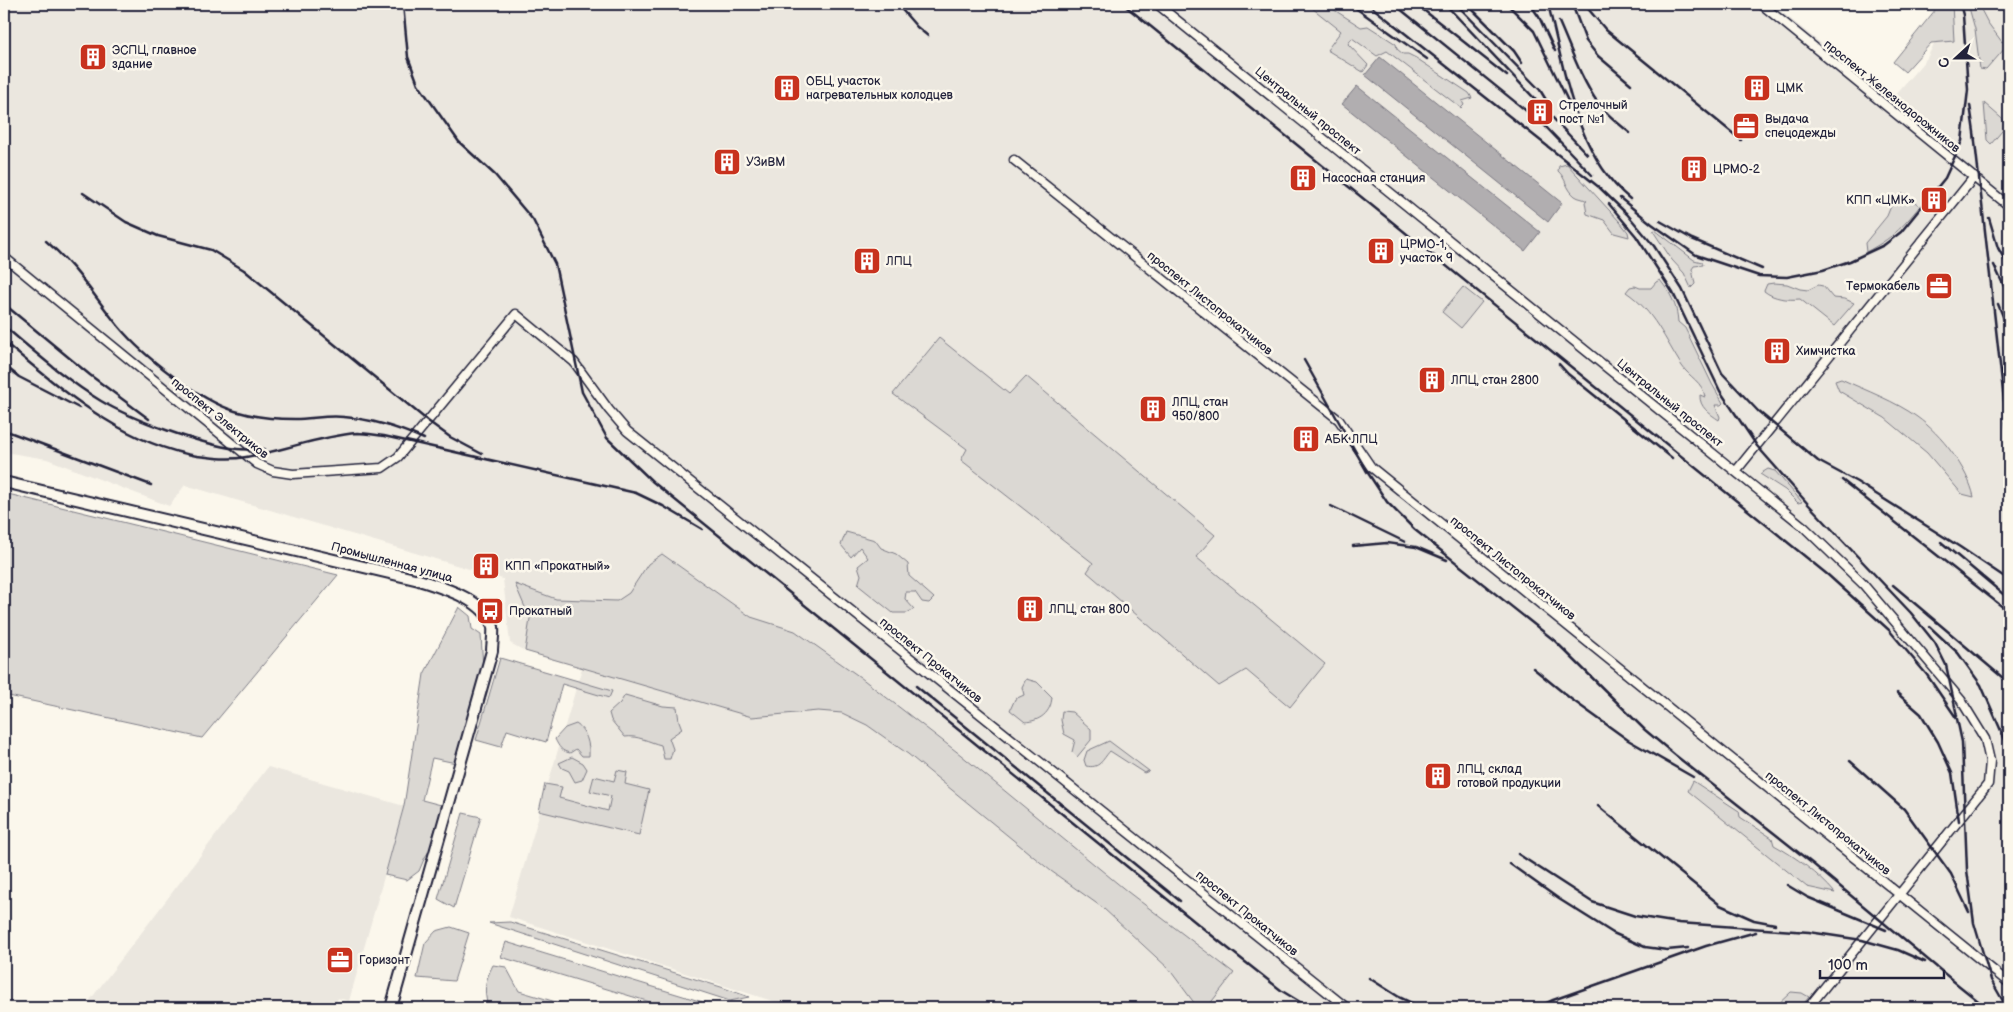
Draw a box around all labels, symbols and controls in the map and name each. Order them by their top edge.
north arrow [1930,32,1980,82]
street label: проспект Железнодорожников [1821,37,1963,156]
building icon: ЭСПЦ, главное здание [78,42,108,72]
place label: ЭСПЦ, главное здание [112,43,197,72]
text: С [1935,55,1954,70]
street label: Центральный проспект [1252,64,1364,159]
building icon: ОБЦ, участок нагревательных колодцев [772,73,802,103]
building icon: ЦМК [1742,73,1772,103]
place label: ОБЦ, участок нагревательных колодцев [806,74,954,103]
place label: ЦМК [1776,81,1803,96]
building icon: Стрелочный пост №1 [1525,97,1555,127]
place label: Стрелочный пост №1 [1559,98,1628,127]
office icon: Выдача спецодежды [1731,111,1761,141]
place label: Выдача спецодежды [1765,112,1836,141]
building icon: УЗиВМ [712,147,742,177]
building icon: ЦРМО-2 [1679,154,1709,184]
place label: УЗиВМ [746,155,785,170]
place label: ЦРМО-2 [1713,162,1760,177]
building icon: Насосная станция [1288,163,1318,193]
place label: Насосная станция [1322,171,1426,186]
building icon: КПП «ЦМК» [1919,185,1949,215]
place label: КПП «ЦМК» [1846,193,1915,208]
building icon: ЦРМО-1, участок 9 [1366,236,1396,266]
place label: ЦРМО-1, участок 9 [1400,237,1453,266]
building icon: ЛПЦ [852,246,882,276]
street label: проспект Листопрокатчиков [1144,248,1276,359]
place label: ЛПЦ [885,254,913,269]
office icon: Термокабель [1924,271,1954,301]
place label: Термокабель [1846,279,1920,294]
building icon: Химчистка [1762,336,1792,366]
place label: Химчистка [1796,344,1856,359]
street label: Центральный проспект [1614,356,1726,451]
building icon: ЛПЦ, стан 2800 [1417,365,1447,395]
place label: ЛПЦ, стан 2800 [1450,373,1539,388]
street label: проспект Электриков [168,375,272,463]
building icon: ЛПЦ, стан 950/800 [1138,394,1168,424]
place label: ЛПЦ, стан 950/800 [1171,395,1228,424]
building icon: АБК ЛПЦ [1291,424,1321,454]
place label: АБК ЛПЦ [1324,432,1378,447]
street label: проспект Листопрокатчиков [1447,513,1579,624]
street label: Промышленная улица [330,539,454,586]
building icon: КПП «Прокатный» [471,551,501,581]
place label: КПП «Прокатный» [505,559,610,574]
building icon: ЛПЦ, стан 800 [1015,594,1045,624]
bus stop icon: Прокатный [475,596,505,626]
place label: ЛПЦ, стан 800 [1048,602,1130,617]
place label: Прокатный [509,604,572,619]
street label: проспект Прокатчиков [877,615,985,707]
building icon: ЛПЦ, склад готовой продукции [1423,761,1453,791]
place label: ЛПЦ, склад готовой продукции [1456,762,1561,791]
street label: проспект Листопрокатчиков [1762,768,1894,879]
street label: проспект Прокатчиков [1193,868,1301,960]
office icon: Горизонт [325,945,355,975]
scale bar [1820,947,1944,979]
place label: Горизонт [359,953,410,968]
text: 100 m [1828,956,1868,975]

